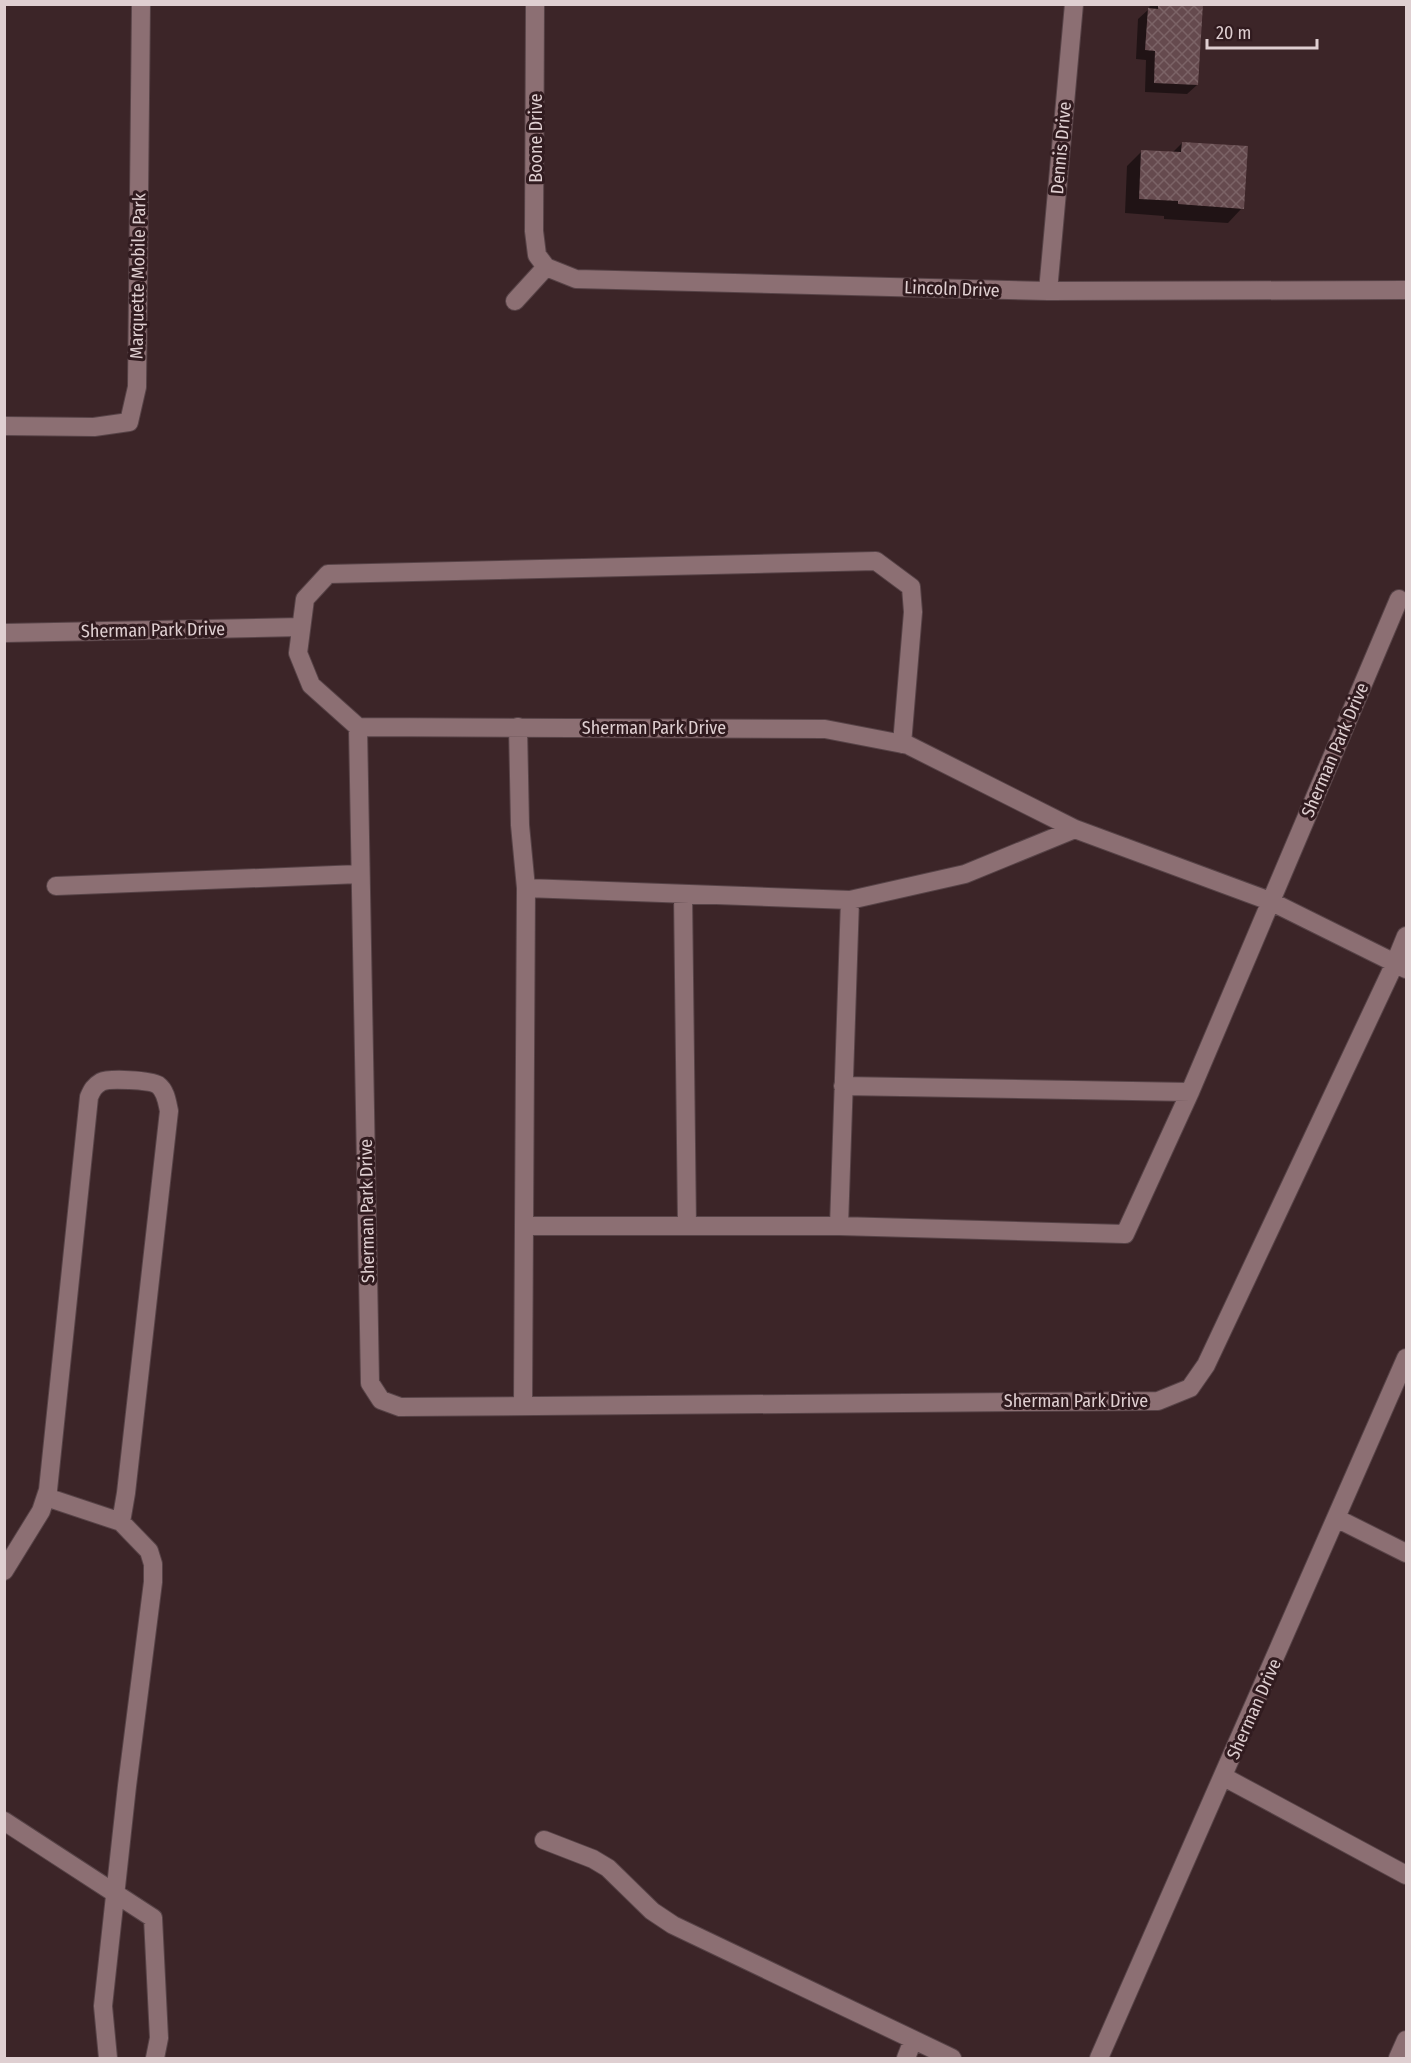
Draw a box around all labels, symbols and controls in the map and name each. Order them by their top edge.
scale bar [1207,12,1316,50]
text: 20 m [1216,22,1251,44]
street label: Boone Drive [525,93,547,183]
street label: Dennis Drive [1046,101,1076,195]
street label: Marquette Mobile Park [126,192,150,359]
street label: Lincoln Drive [904,276,1000,302]
street label: Sherman Park Drive [81,618,225,642]
street label: Sherman Park Drive [1297,679,1373,821]
street label: Sherman Park Drive [582,717,726,739]
street label: Sherman Park Drive [355,1139,379,1283]
street label: Sherman Park Drive [1004,1390,1148,1412]
street label: Sherman Drive [1222,1655,1286,1763]

